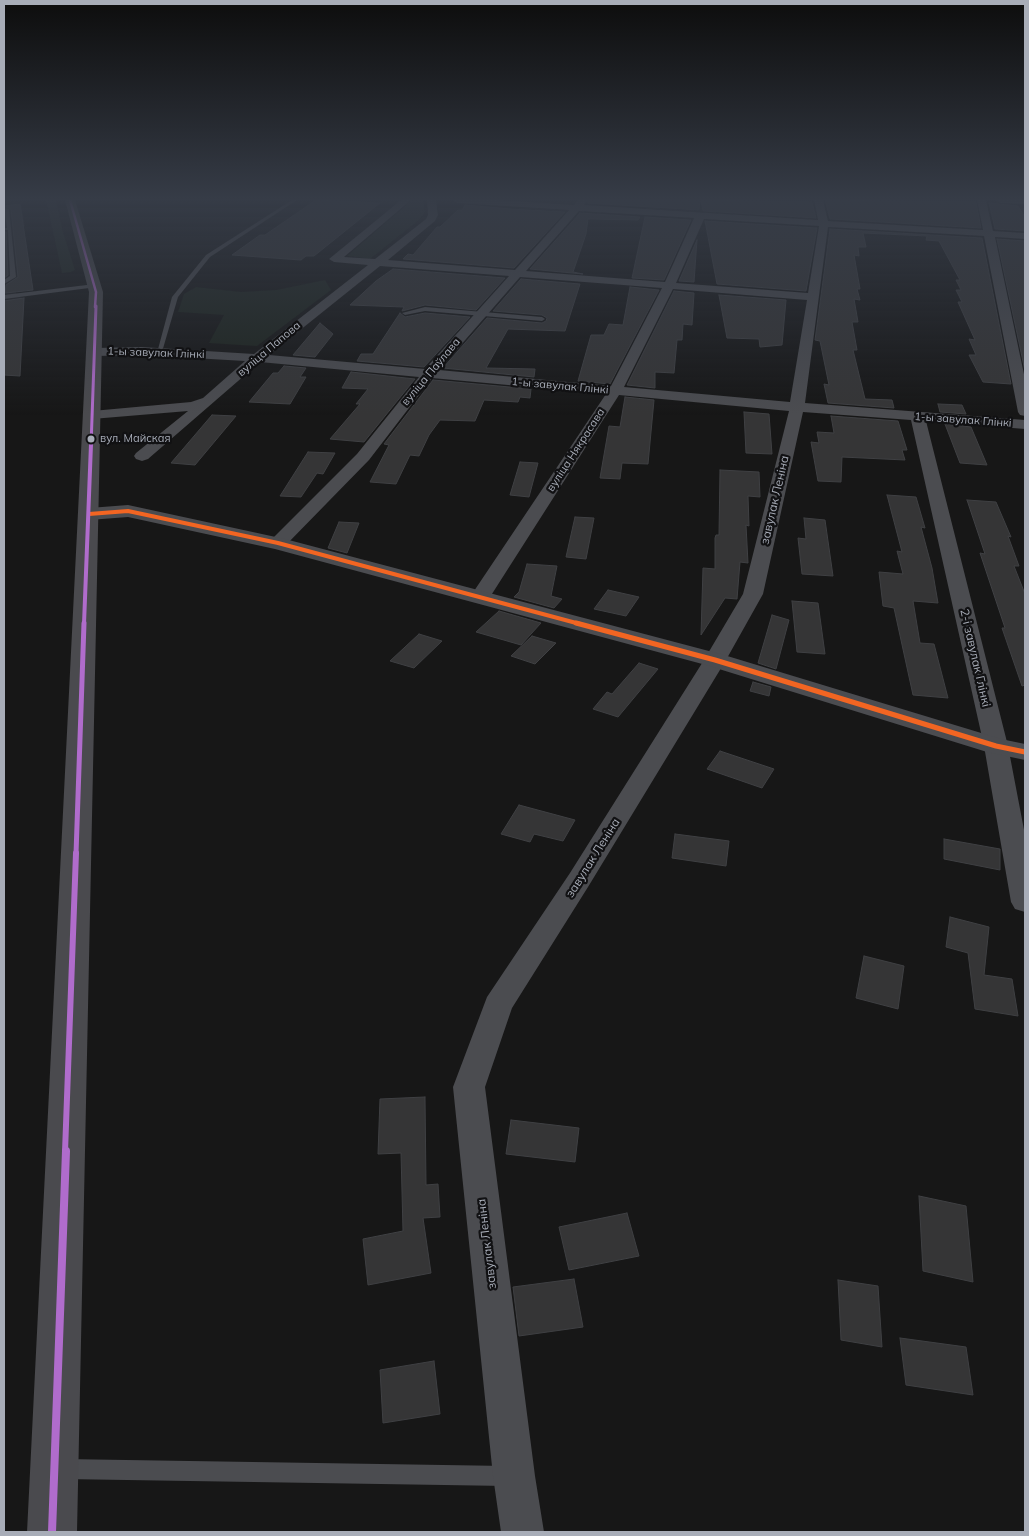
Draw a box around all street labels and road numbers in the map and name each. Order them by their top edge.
street label: вуліца Папова [235,319,303,379]
street label: вуліца Паўлава [399,336,463,408]
street label: 1-ы завулак Глінкі [107,345,205,361]
street label: 1-ы завулак Глінкі [511,375,609,397]
street label: вуліца Някрасава [544,406,608,494]
street label: 1-ы завулак Глінкі [914,410,1012,430]
street label: завулак Леніна [758,454,792,546]
street label: 2-і завулак Глінкі [957,608,993,708]
street label: завулак Леніна [563,816,623,900]
street label: завулак Леніна [474,1198,500,1290]

